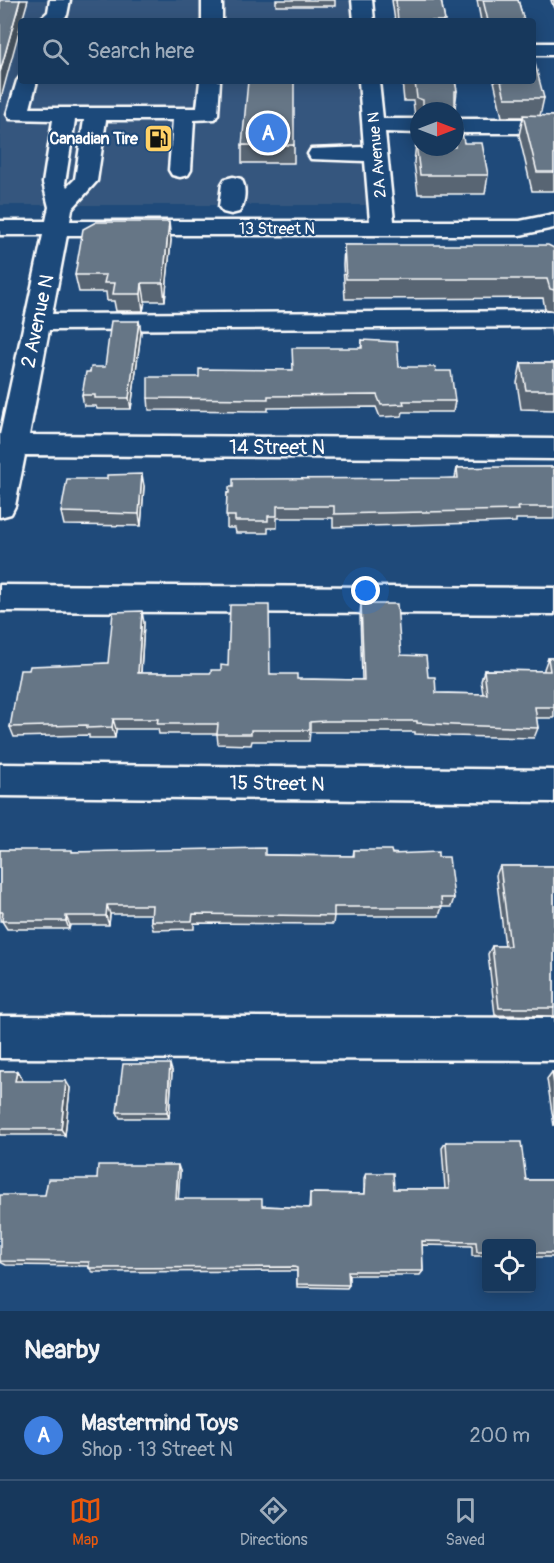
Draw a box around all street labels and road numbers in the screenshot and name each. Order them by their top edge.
street label: 2A Avenue N [363,111,391,199]
street label: 13 Street N [239,219,315,239]
street label: 2 Avenue N [15,272,60,370]
street label: 14 Street N [229,435,325,460]
street label: 15 Street N [229,770,325,797]

